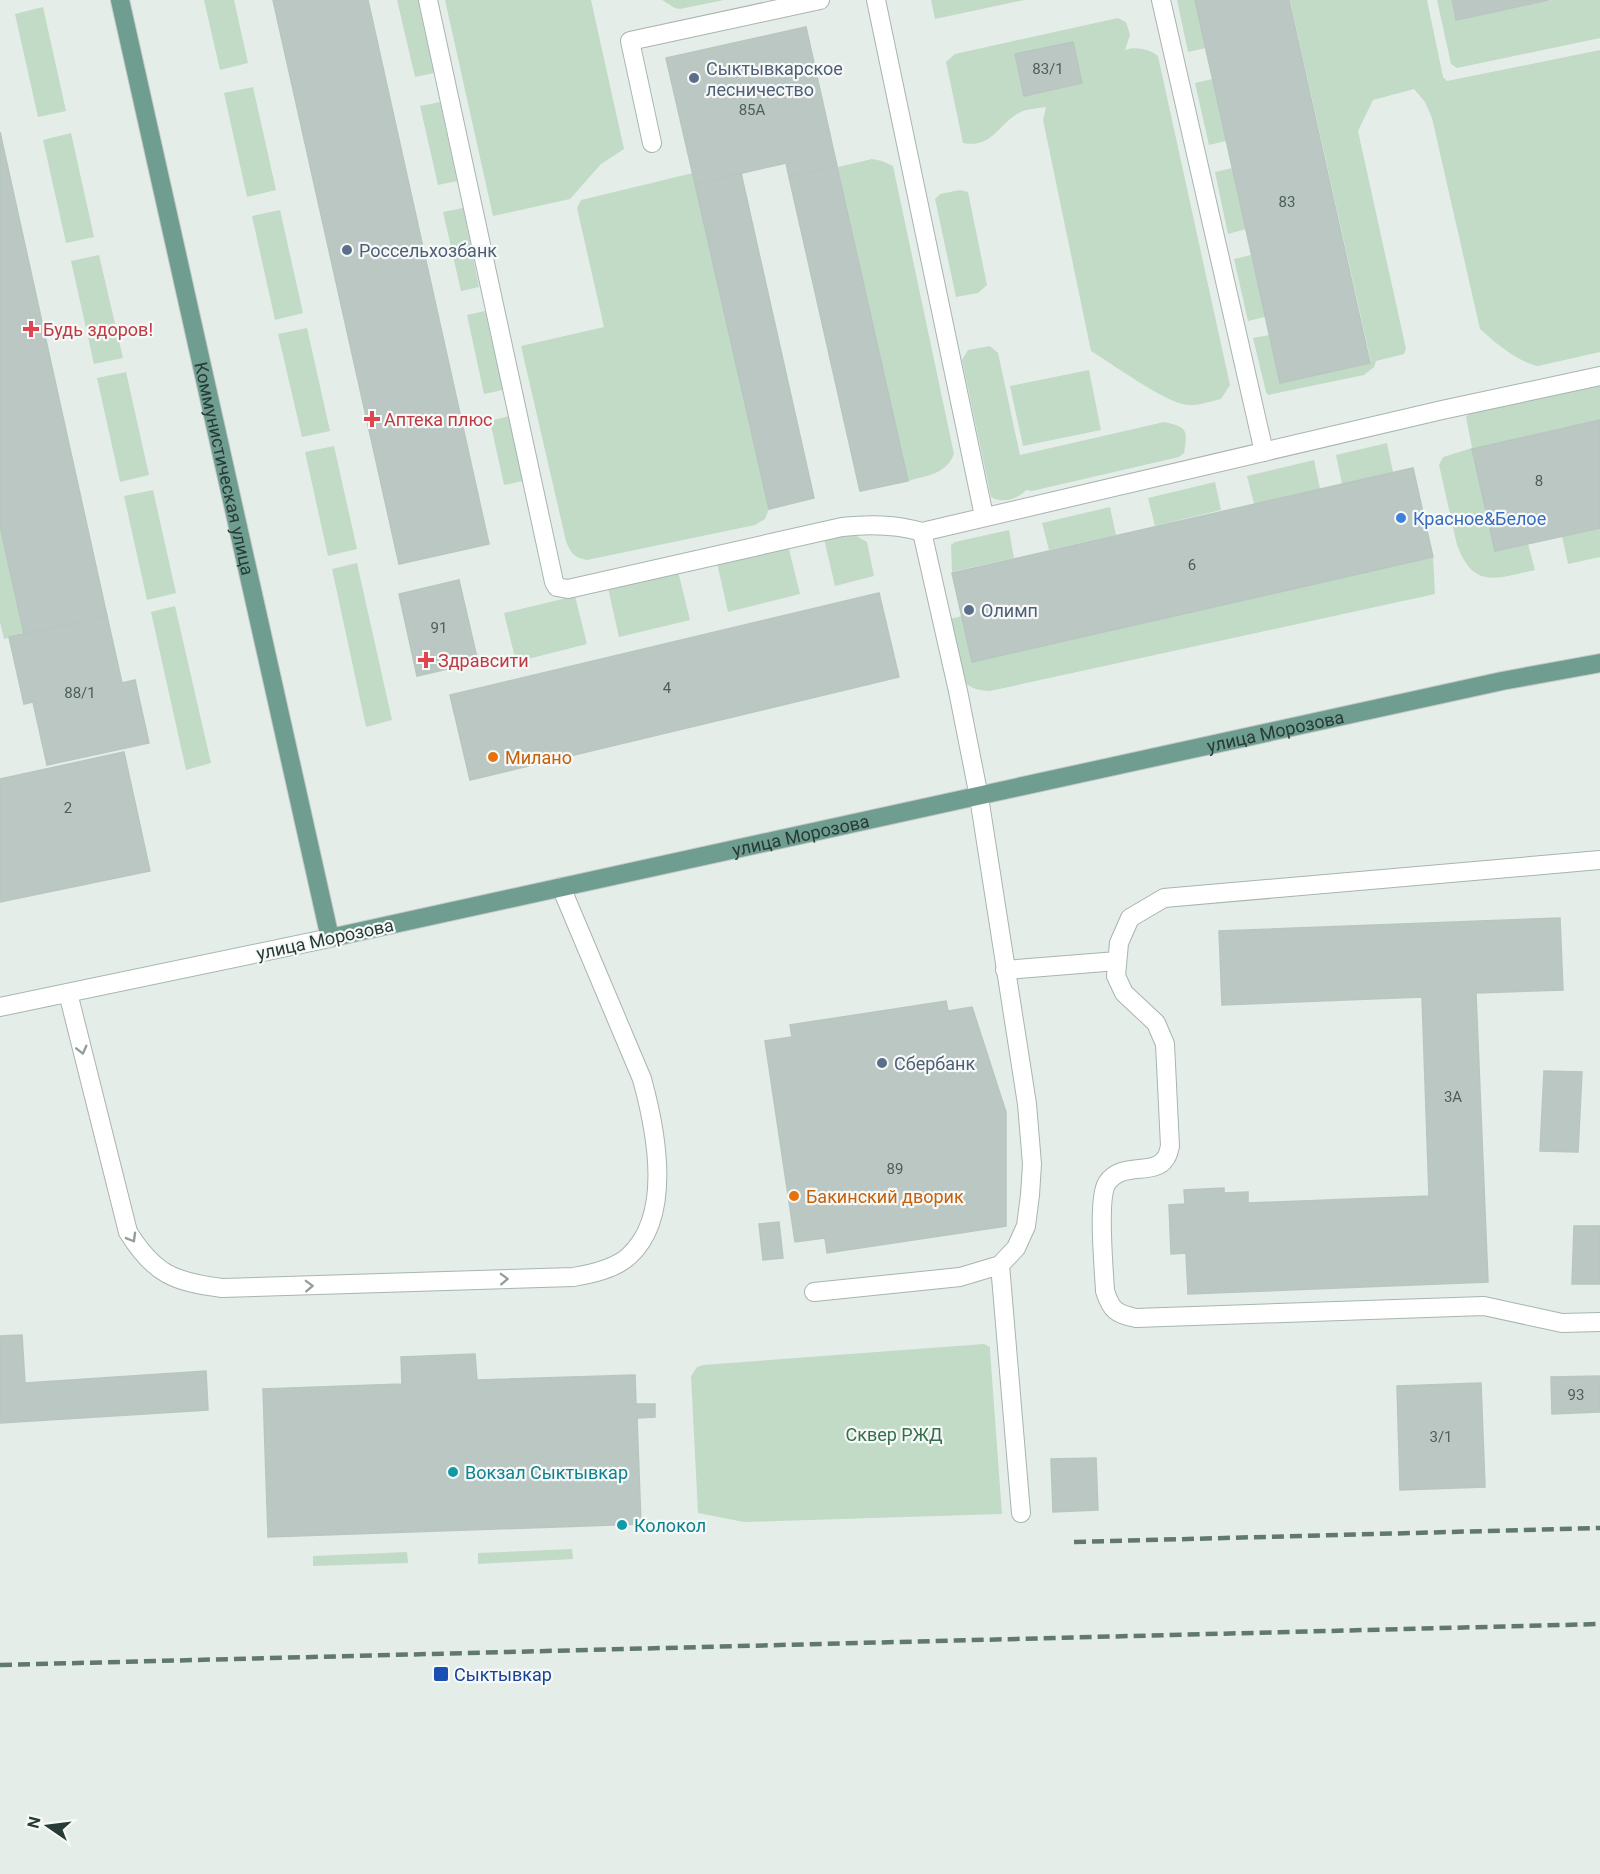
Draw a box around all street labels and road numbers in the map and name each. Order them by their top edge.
street label: Коммунистическая улица [191,360,259,577]
street label: улица Морозова [1205,705,1346,756]
street label: улица Морозова [730,810,871,860]
street label: улица Морозова [254,914,396,964]

